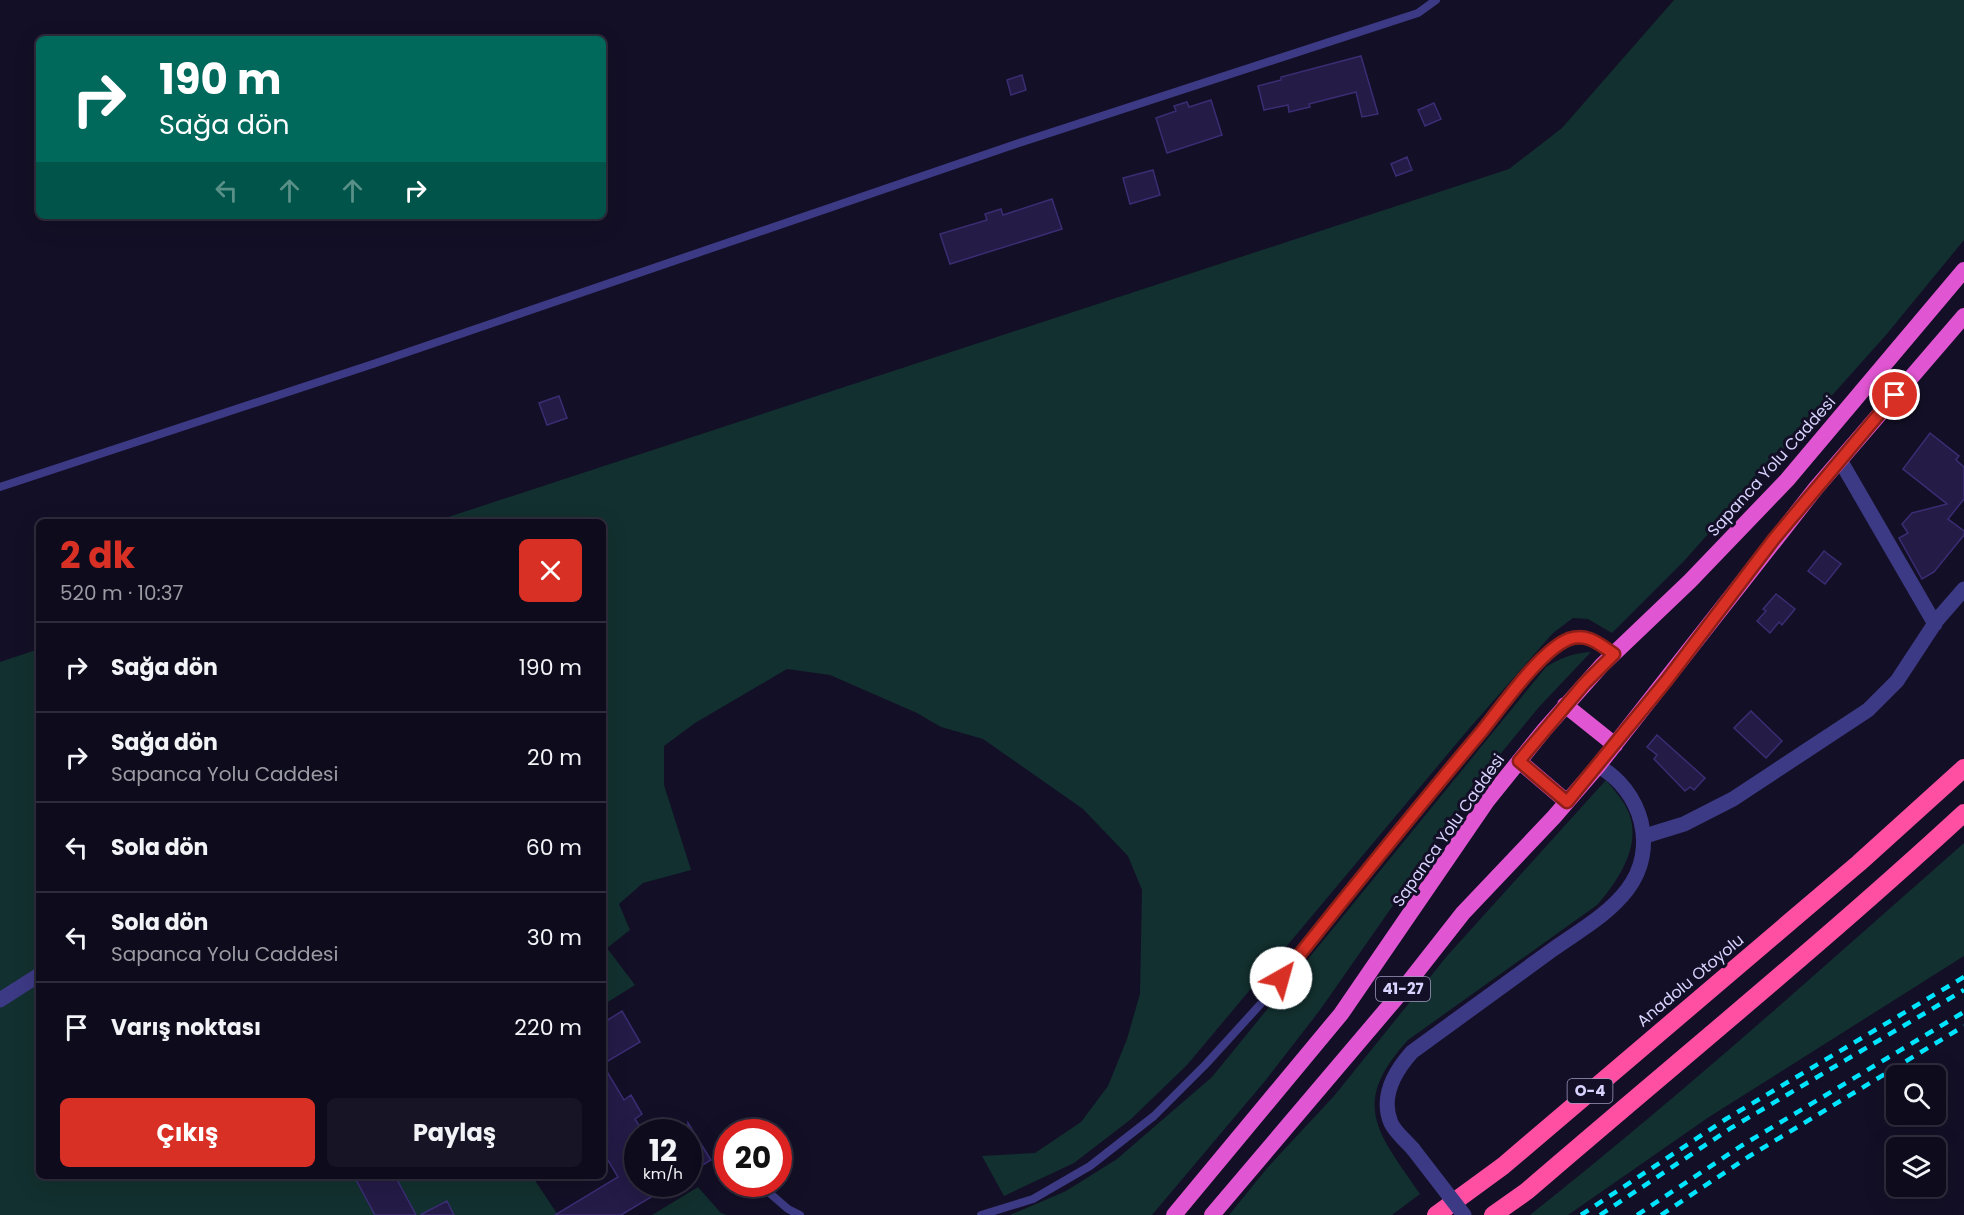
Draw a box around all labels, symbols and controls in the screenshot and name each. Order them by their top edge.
text: 190 m [159,50,281,109]
icon: right [60,60,138,138]
text: Sağa dön [159,106,290,143]
icon: left [210,174,243,207]
icon: ahead [273,174,306,207]
icon: ahead [336,174,369,207]
icon: right [399,174,432,207]
pin [1869,369,1920,420]
icon: arrive [1878,378,1911,411]
street label: Sapanca Yolu Caddesi [1702,391,1841,542]
text: 2 dk [60,530,135,581]
button: close [519,539,582,602]
text: 520 m · 10:37 [60,579,183,607]
icon: right [60,651,93,684]
text: Sağa dön [111,652,218,683]
text: 190 m [519,652,582,683]
text: Sağa dön [111,727,218,758]
icon: right [60,741,93,774]
text: 20 m [527,742,582,773]
street label: Sapanca Yolu Caddesi [1387,749,1510,911]
text: Sapanca Yolu Caddesi [111,760,338,788]
icon: left [60,831,93,864]
text: Sola dön [111,832,208,863]
text: 60 m [526,832,582,863]
text: Sola dön [111,907,208,938]
icon: left [60,921,93,954]
text: 30 m [527,922,582,953]
street label: Anadolu Otoyolu [1632,929,1749,1032]
text: Sapanca Yolu Caddesi [111,940,338,968]
position arrow [1249,946,1313,1010]
road number: 41-27 [1376,977,1430,1001]
icon: arrive [60,1011,93,1044]
text: Varış noktası [111,1012,261,1043]
text: 220 m [514,1012,582,1043]
map controls [1886,1065,1946,1197]
button: search [1886,1065,1946,1125]
road number: O-4 [1568,1079,1612,1103]
button: Çıkış [60,1098,315,1167]
button: Paylaş [327,1098,582,1167]
speed limit sign: 20 [714,1119,792,1197]
text: 12 [649,1129,677,1172]
button: layers [1886,1137,1946,1197]
text: km/h [643,1163,683,1184]

